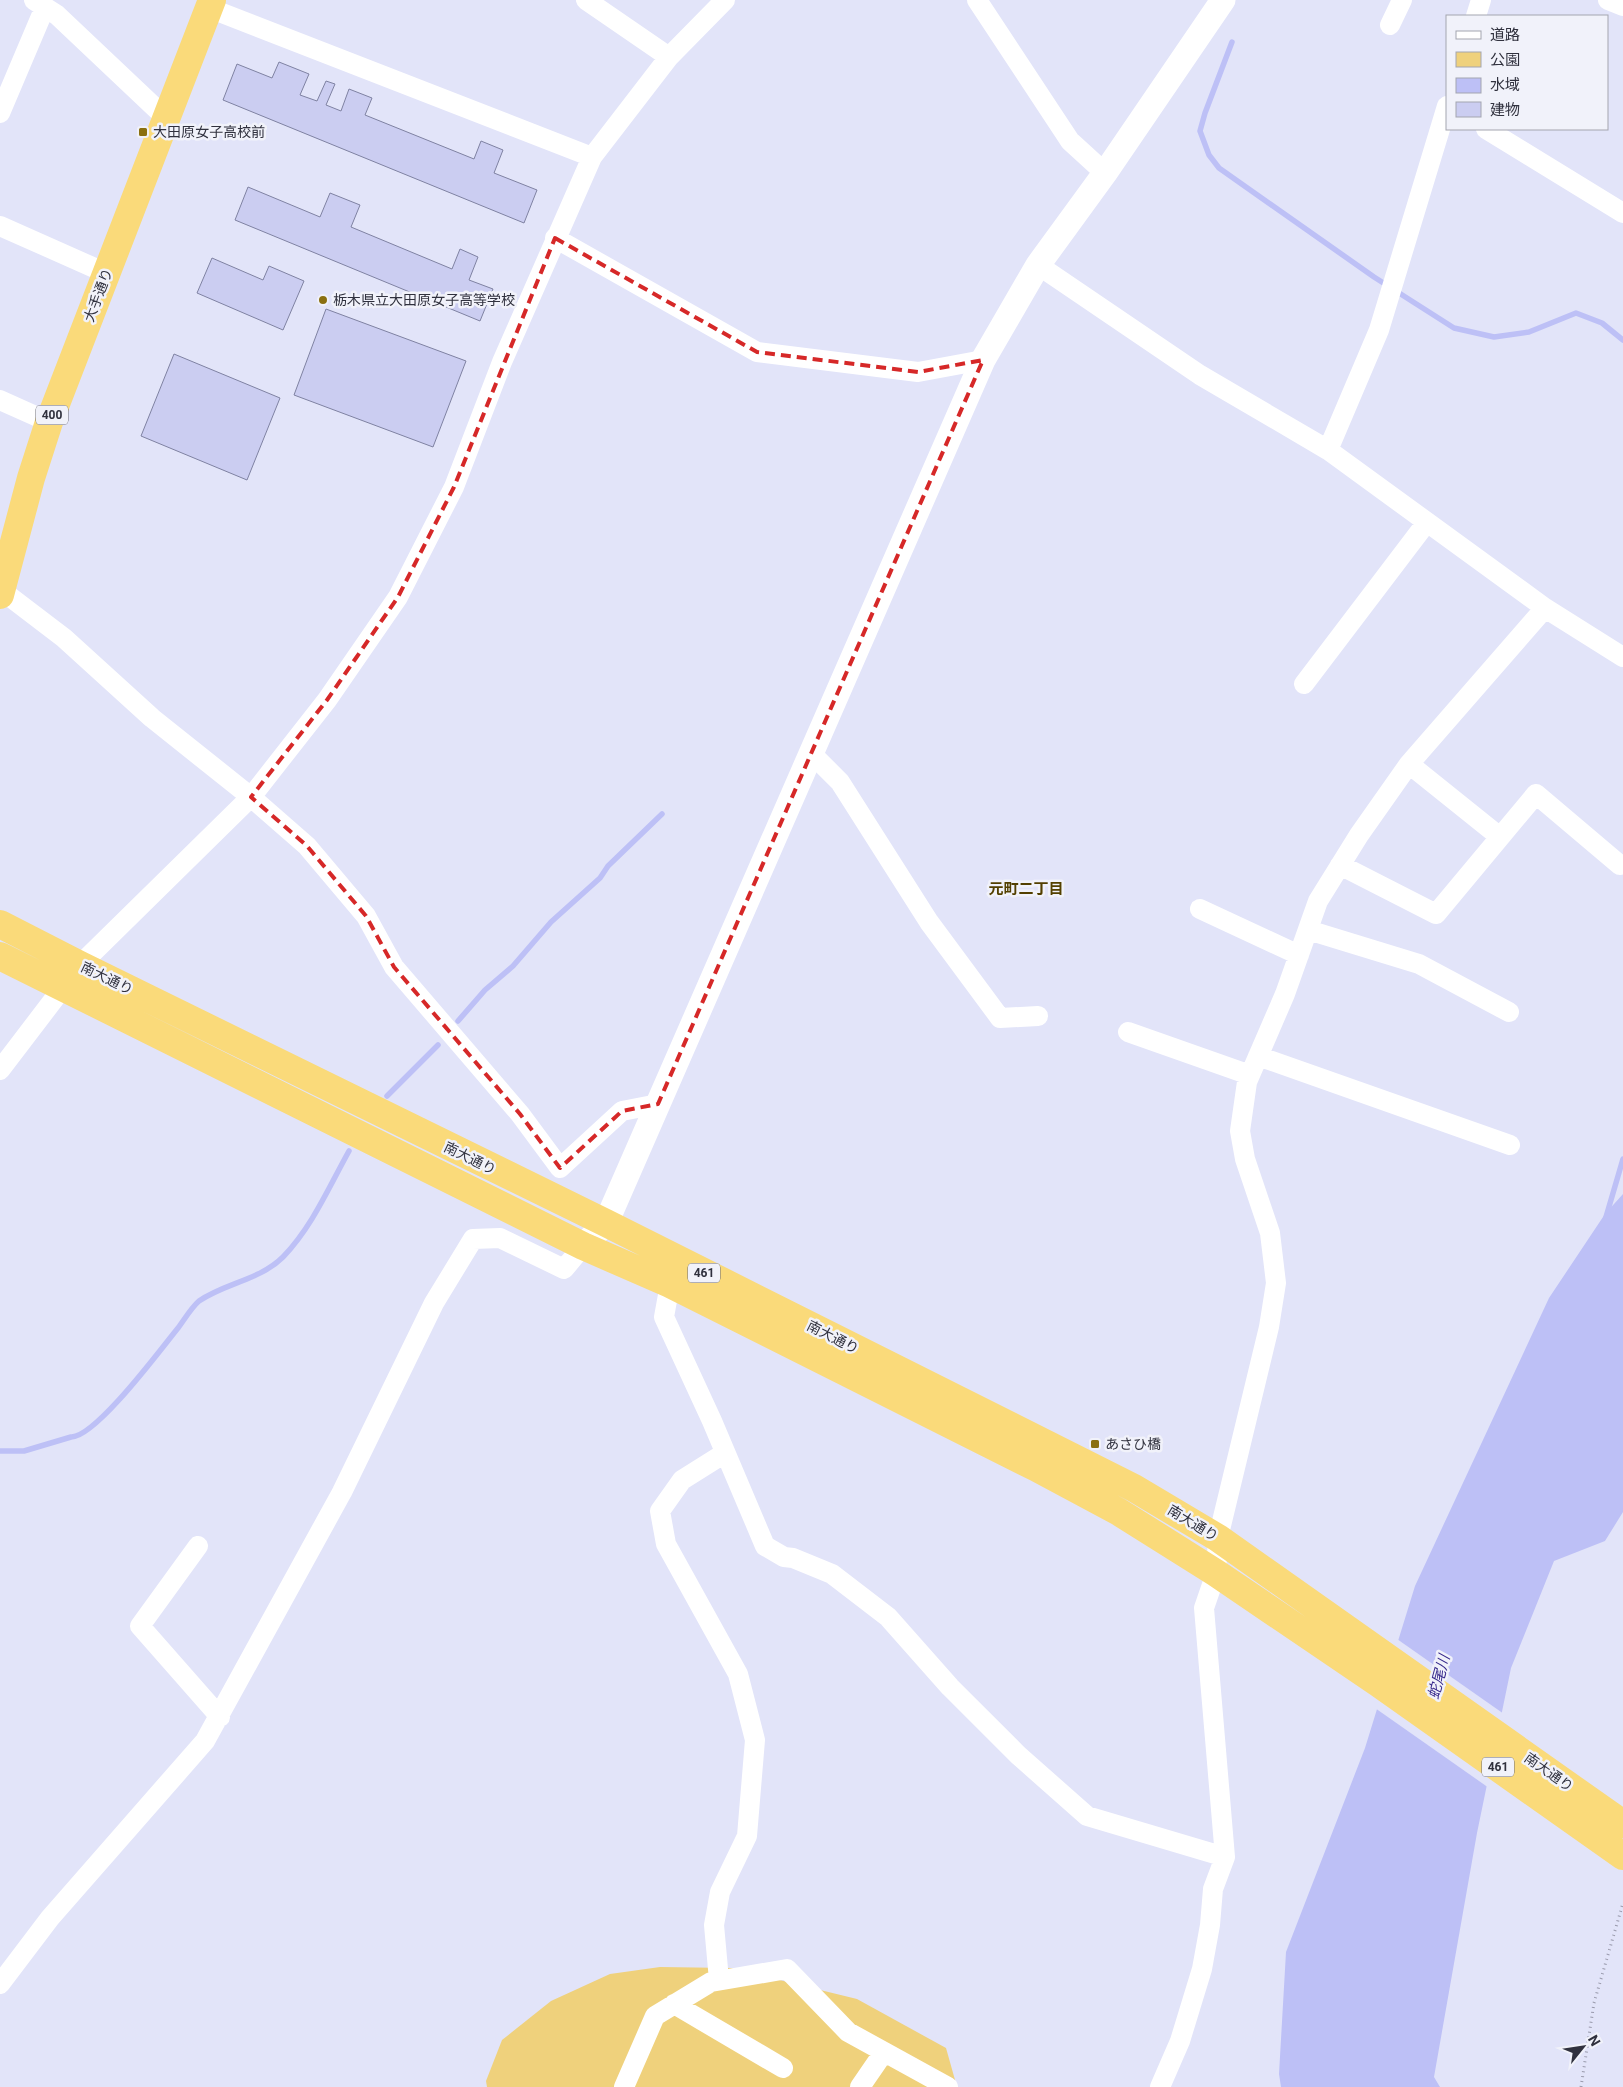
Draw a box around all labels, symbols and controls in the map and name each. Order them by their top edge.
legend [1446,15,1608,130]
text: 道路 [1490,26,1520,44]
text: 公園 [1490,51,1520,69]
text: 水域 [1490,76,1520,94]
text: 建物 [1490,101,1520,119]
place label: 大田原女子高校前 [153,124,265,140]
marker: 大田原女子高校前 [137,126,149,138]
street label: 大手通り [80,266,116,324]
place label: 栃木県立大田原女子高等学校 [333,292,515,308]
marker: 栃木県立大田原女子高等学校 [317,294,329,306]
road number: 400 [36,406,68,424]
district label: 元町二丁目 [988,880,1064,898]
street label: 南大通り [78,959,136,997]
street label: 南大通り [441,1139,499,1177]
road number: 461 [688,1264,720,1282]
street label: 南大通り [804,1317,862,1357]
place label: あさひ橋 [1105,1436,1161,1452]
marker: あさひ橋 [1089,1438,1101,1450]
street label: 南大通り [1165,1502,1221,1544]
water label: 蛇尾川 [1424,1651,1454,1701]
street label: 南大通り [1521,1749,1577,1795]
road number: 461 [1482,1758,1514,1776]
north arrow [1558,2022,1608,2072]
text: N [1585,2032,1604,2049]

